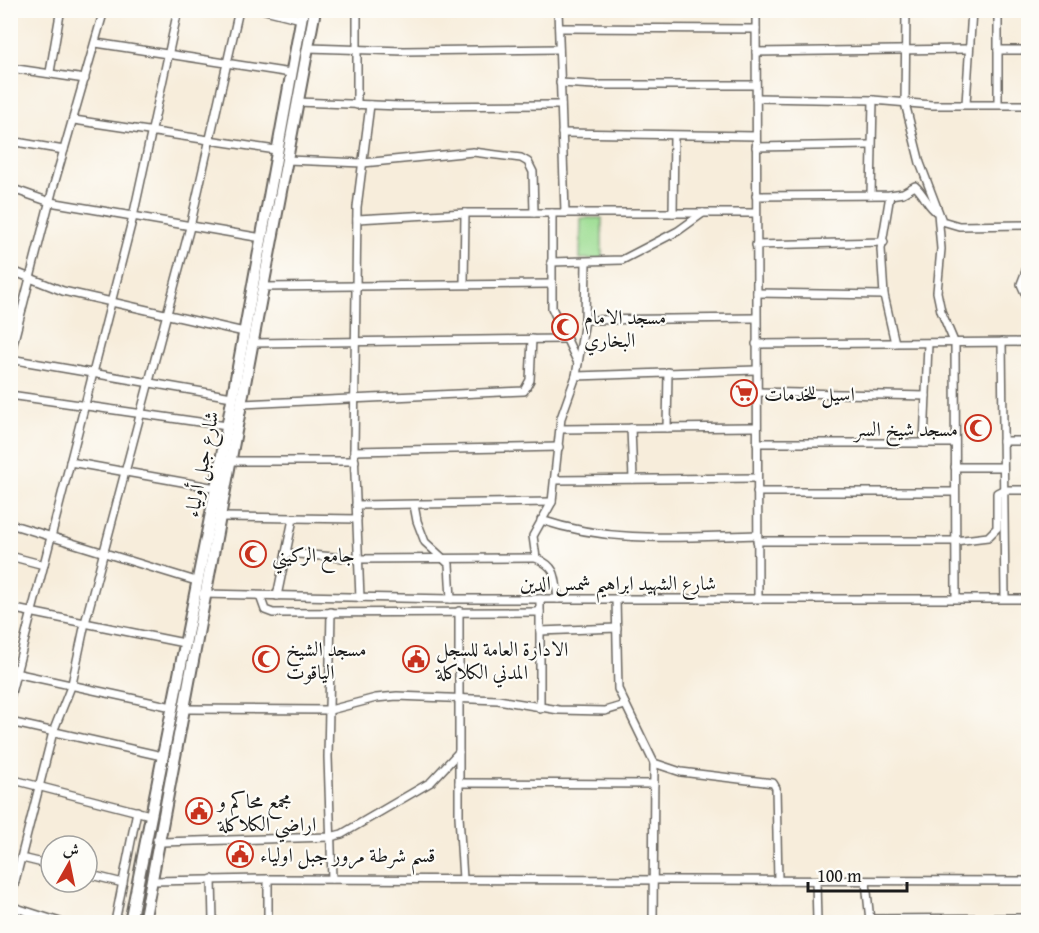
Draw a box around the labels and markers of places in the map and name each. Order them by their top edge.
place label: مسجد الامام البخاري [584,302,666,356]
mosque icon: مسجد الامام البخاري [550,312,580,342]
supermarket icon: اسيل للخدمات [729,378,759,408]
place label: اسيل للخدمات [764,379,855,409]
mosque icon: مسجد شيخ السر [963,413,993,443]
place label: مسجد شيخ السر [852,414,958,447]
mosque icon: جامع الركيني [238,539,268,569]
place label: جامع الركيني [272,540,355,574]
place label: مسجد الشيخ الياقوت [286,634,367,686]
place label: الادارة العامة للسجل المدني الكلاكلة [435,634,568,688]
mosque icon: مسجد الشيخ الياقوت [251,644,281,674]
public building icon: الادارة العامة للسجل المدني الكلاكلة [401,644,431,674]
place label: مجمع محاكم و اراضي الكلاكلة [216,786,316,843]
public building icon: مجمع محاكم و اراضي الكلاكلة [184,796,214,826]
public building icon: قسم شرطة مرور جبل اولياء [225,839,255,869]
place label: قسم شرطة مرور جبل اولياء [260,840,435,875]

